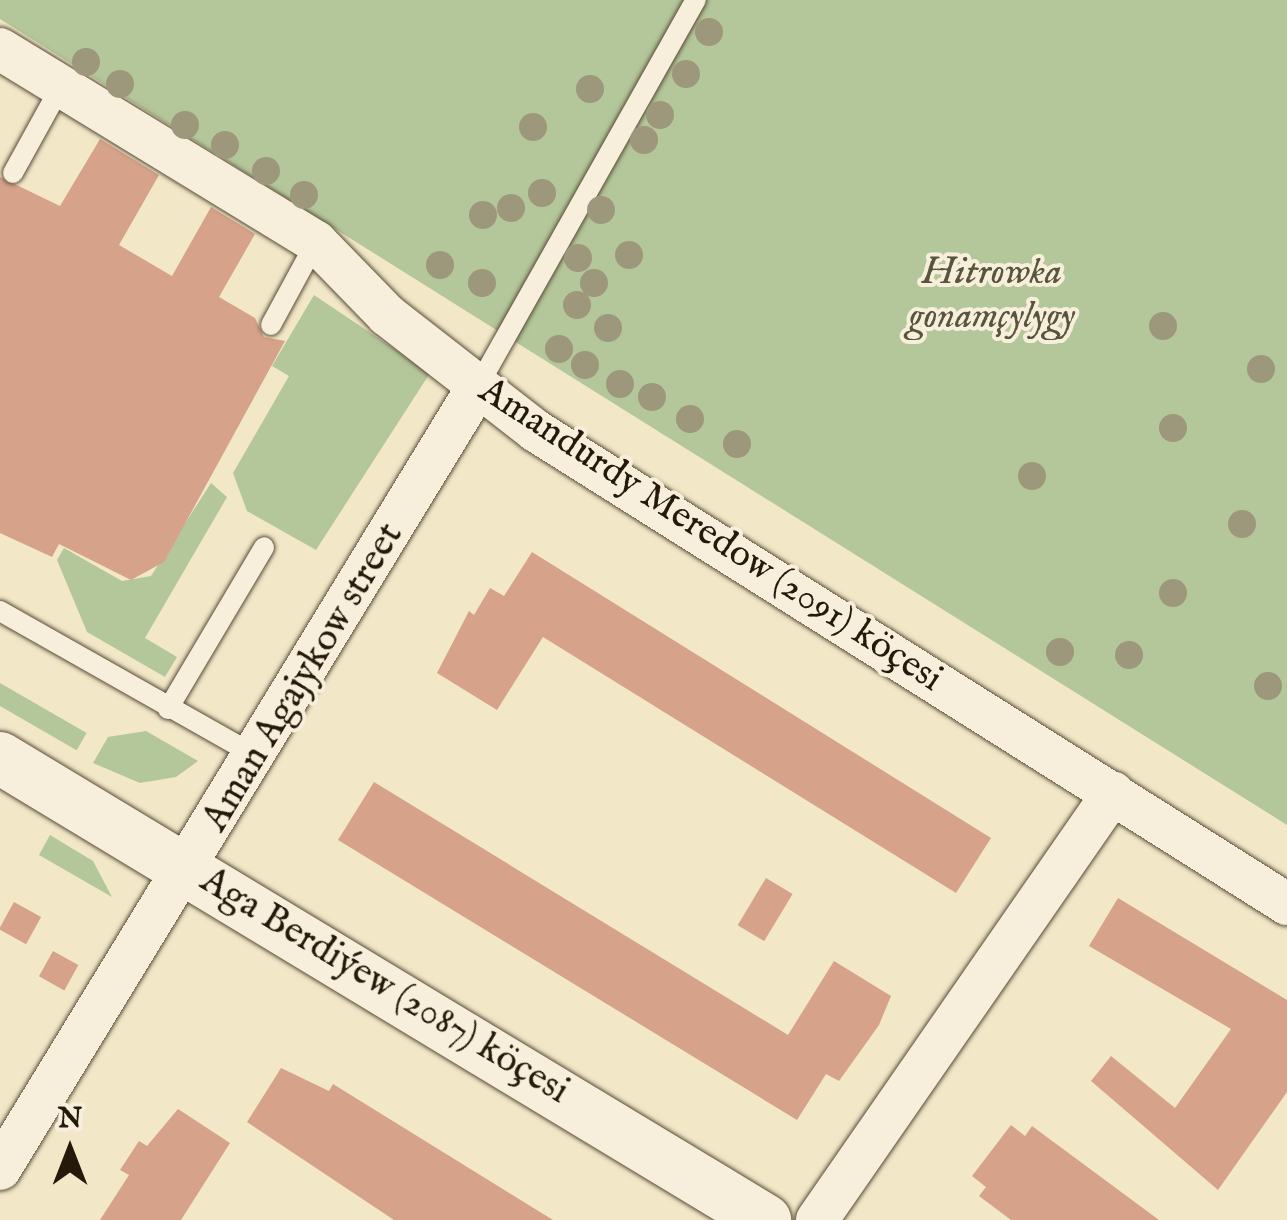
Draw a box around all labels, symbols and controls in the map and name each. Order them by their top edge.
park label: Hitrowka gonamçylygy [909,251,1075,340]
street label: Amandurdy Meredow (2091) köçesi [470,369,950,703]
street label: Aman Agajykow street [194,516,414,840]
street label: Aga Berdiýew (2087) köçesi [192,859,576,1115]
north arrow [20,1100,120,1200]
text: N [58,1102,82,1137]

